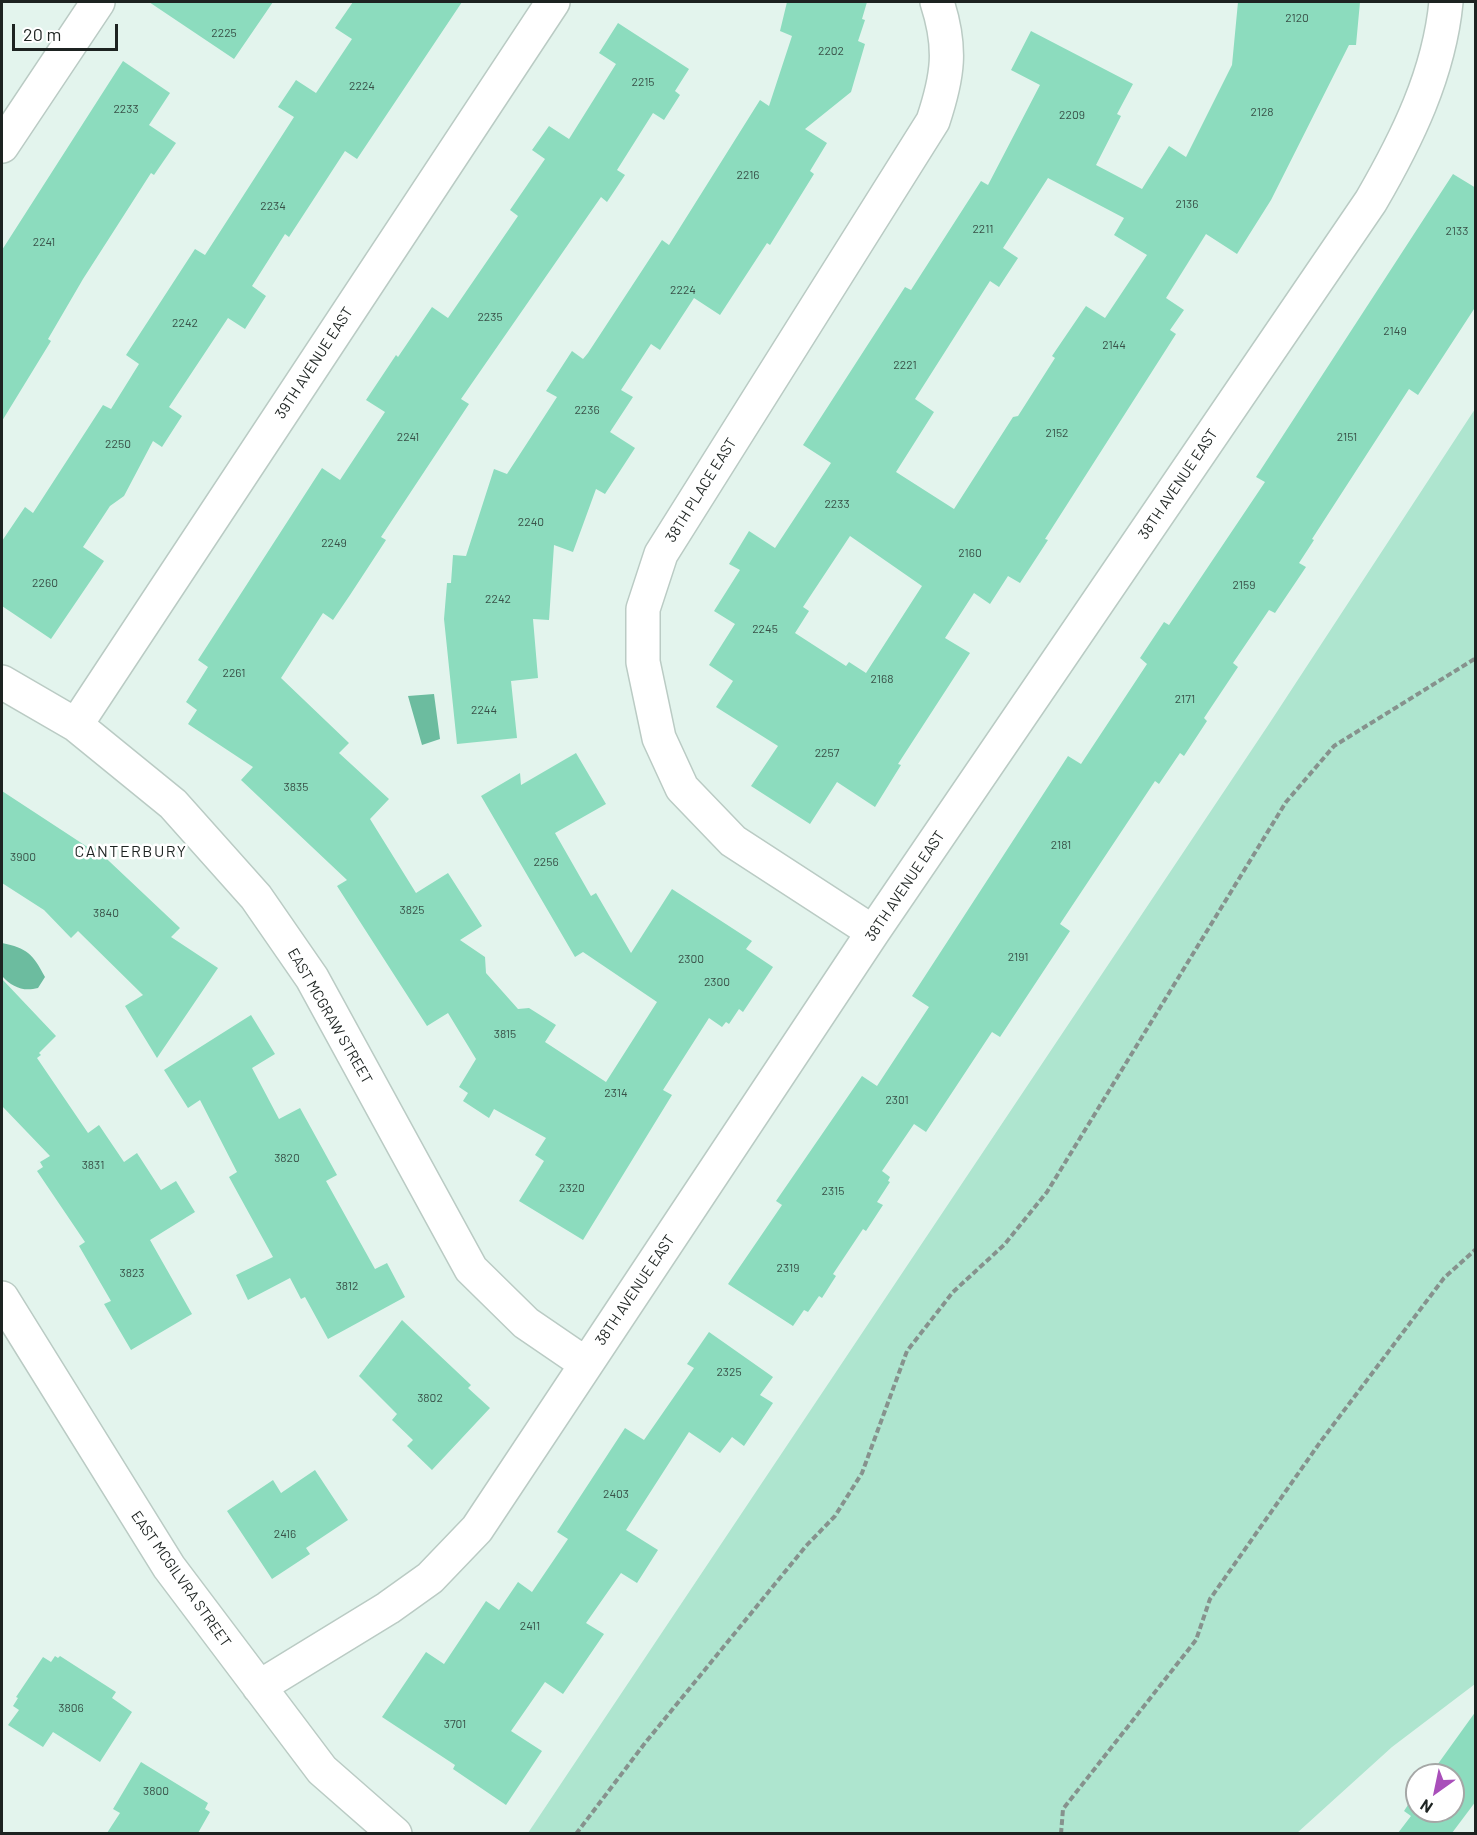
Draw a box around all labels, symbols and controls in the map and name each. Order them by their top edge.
house number: 2120 [1285,11,1309,25]
scale bar [15,12,122,50]
text: 20 m [23,23,61,45]
house number: 2225 [211,26,237,40]
house number: 2202 [818,44,844,58]
house number: 2215 [631,75,655,89]
house number: 2224 [349,79,375,93]
house number: 2233 [113,102,139,116]
house number: 2128 [1250,105,1274,119]
house number: 2209 [1059,108,1085,122]
house number: 2216 [736,168,760,182]
house number: 2136 [1176,197,1198,211]
house number: 2234 [260,199,286,213]
house number: 2211 [972,222,994,236]
house number: 2133 [1446,224,1468,238]
house number: 2241 [33,235,55,249]
house number: 2224 [670,283,696,297]
street label: 39TH AVENUE EAST [271,304,357,422]
house number: 2235 [477,310,503,324]
house number: 2242 [172,316,198,330]
house number: 2149 [1383,324,1407,338]
house number: 2144 [1102,338,1126,352]
house number: 2221 [893,358,917,372]
house number: 2236 [574,403,600,417]
street label: 38TH AVENUE EAST [1134,425,1222,543]
house number: 2152 [1045,426,1069,440]
house number: 2241 [397,430,419,444]
house number: 2151 [1337,430,1357,444]
street label: 38TH PLACE EAST [662,435,740,545]
house number: 2250 [105,437,131,451]
house number: 2233 [824,497,850,511]
house number: 2240 [518,515,544,529]
house number: 2249 [321,536,347,550]
house number: 2160 [958,546,982,560]
house number: 2260 [32,576,58,590]
house number: 2159 [1233,578,1255,592]
house number: 2242 [485,592,511,606]
house number: 2245 [752,622,778,636]
house number: 2261 [222,666,246,680]
house number: 2168 [871,672,893,686]
house number: 2171 [1175,692,1195,706]
house number: 2244 [471,703,497,717]
house number: 2257 [815,746,839,760]
house number: 3835 [284,780,308,794]
street label: 38TH AVENUE EAST [861,827,949,945]
house number: 2181 [1051,838,1071,852]
district label: CANTERBURY [75,842,187,862]
house number: 3900 [10,850,36,864]
house number: 2256 [533,855,559,869]
house number: 3825 [399,903,425,917]
house number: 3840 [93,906,119,920]
street label: EAST MCGRAW STREET [284,945,376,1087]
house number: 2191 [1008,950,1028,964]
house number: 2300 [678,952,704,966]
house number: 2300 [704,975,730,989]
house number: 3815 [494,1027,516,1041]
house number: 2314 [604,1086,628,1100]
house number: 2301 [885,1093,909,1107]
house number: 3820 [274,1151,300,1165]
house number: 3831 [82,1158,104,1172]
house number: 2320 [559,1181,585,1195]
house number: 2315 [822,1184,844,1198]
street label: 38TH AVENUE EAST [591,1231,679,1349]
house number: 2319 [777,1261,799,1275]
house number: 3823 [120,1266,144,1280]
house number: 3812 [336,1279,358,1293]
house number: 2325 [716,1365,742,1379]
house number: 3802 [417,1391,443,1405]
house number: 2403 [603,1487,629,1501]
street label: EAST MCGILVRA STREET [127,1507,235,1651]
house number: 2416 [274,1527,296,1541]
house number: 2411 [520,1619,540,1633]
house number: 3806 [58,1701,84,1715]
house number: 3701 [444,1717,466,1731]
north arrow [1405,1763,1465,1823]
house number: 3800 [143,1784,169,1798]
text: N [1416,1796,1436,1818]

